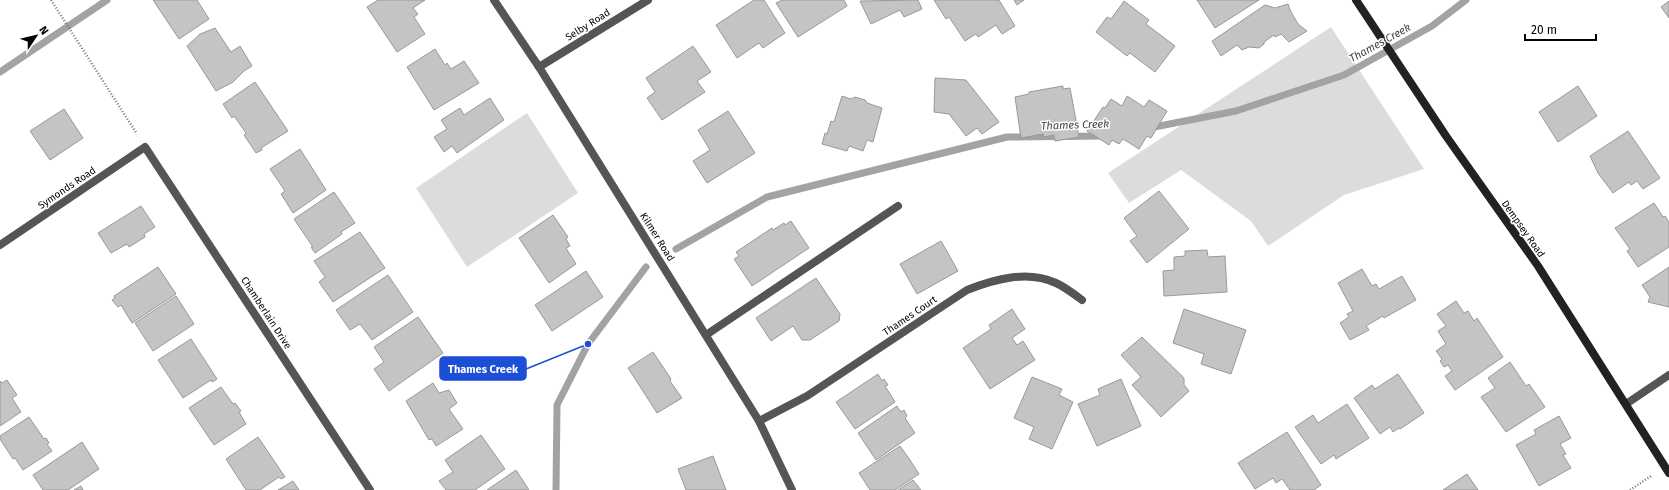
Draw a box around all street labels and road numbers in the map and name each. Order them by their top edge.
street label: Selby Road [563,7,613,43]
street label: Symonds Road [36,164,98,212]
street label: Dempsey Road [1499,198,1547,260]
street label: Kilmer Road [637,210,677,264]
street label: Chamberlain Drive [238,275,294,351]
street label: Thames Court [881,293,940,338]

